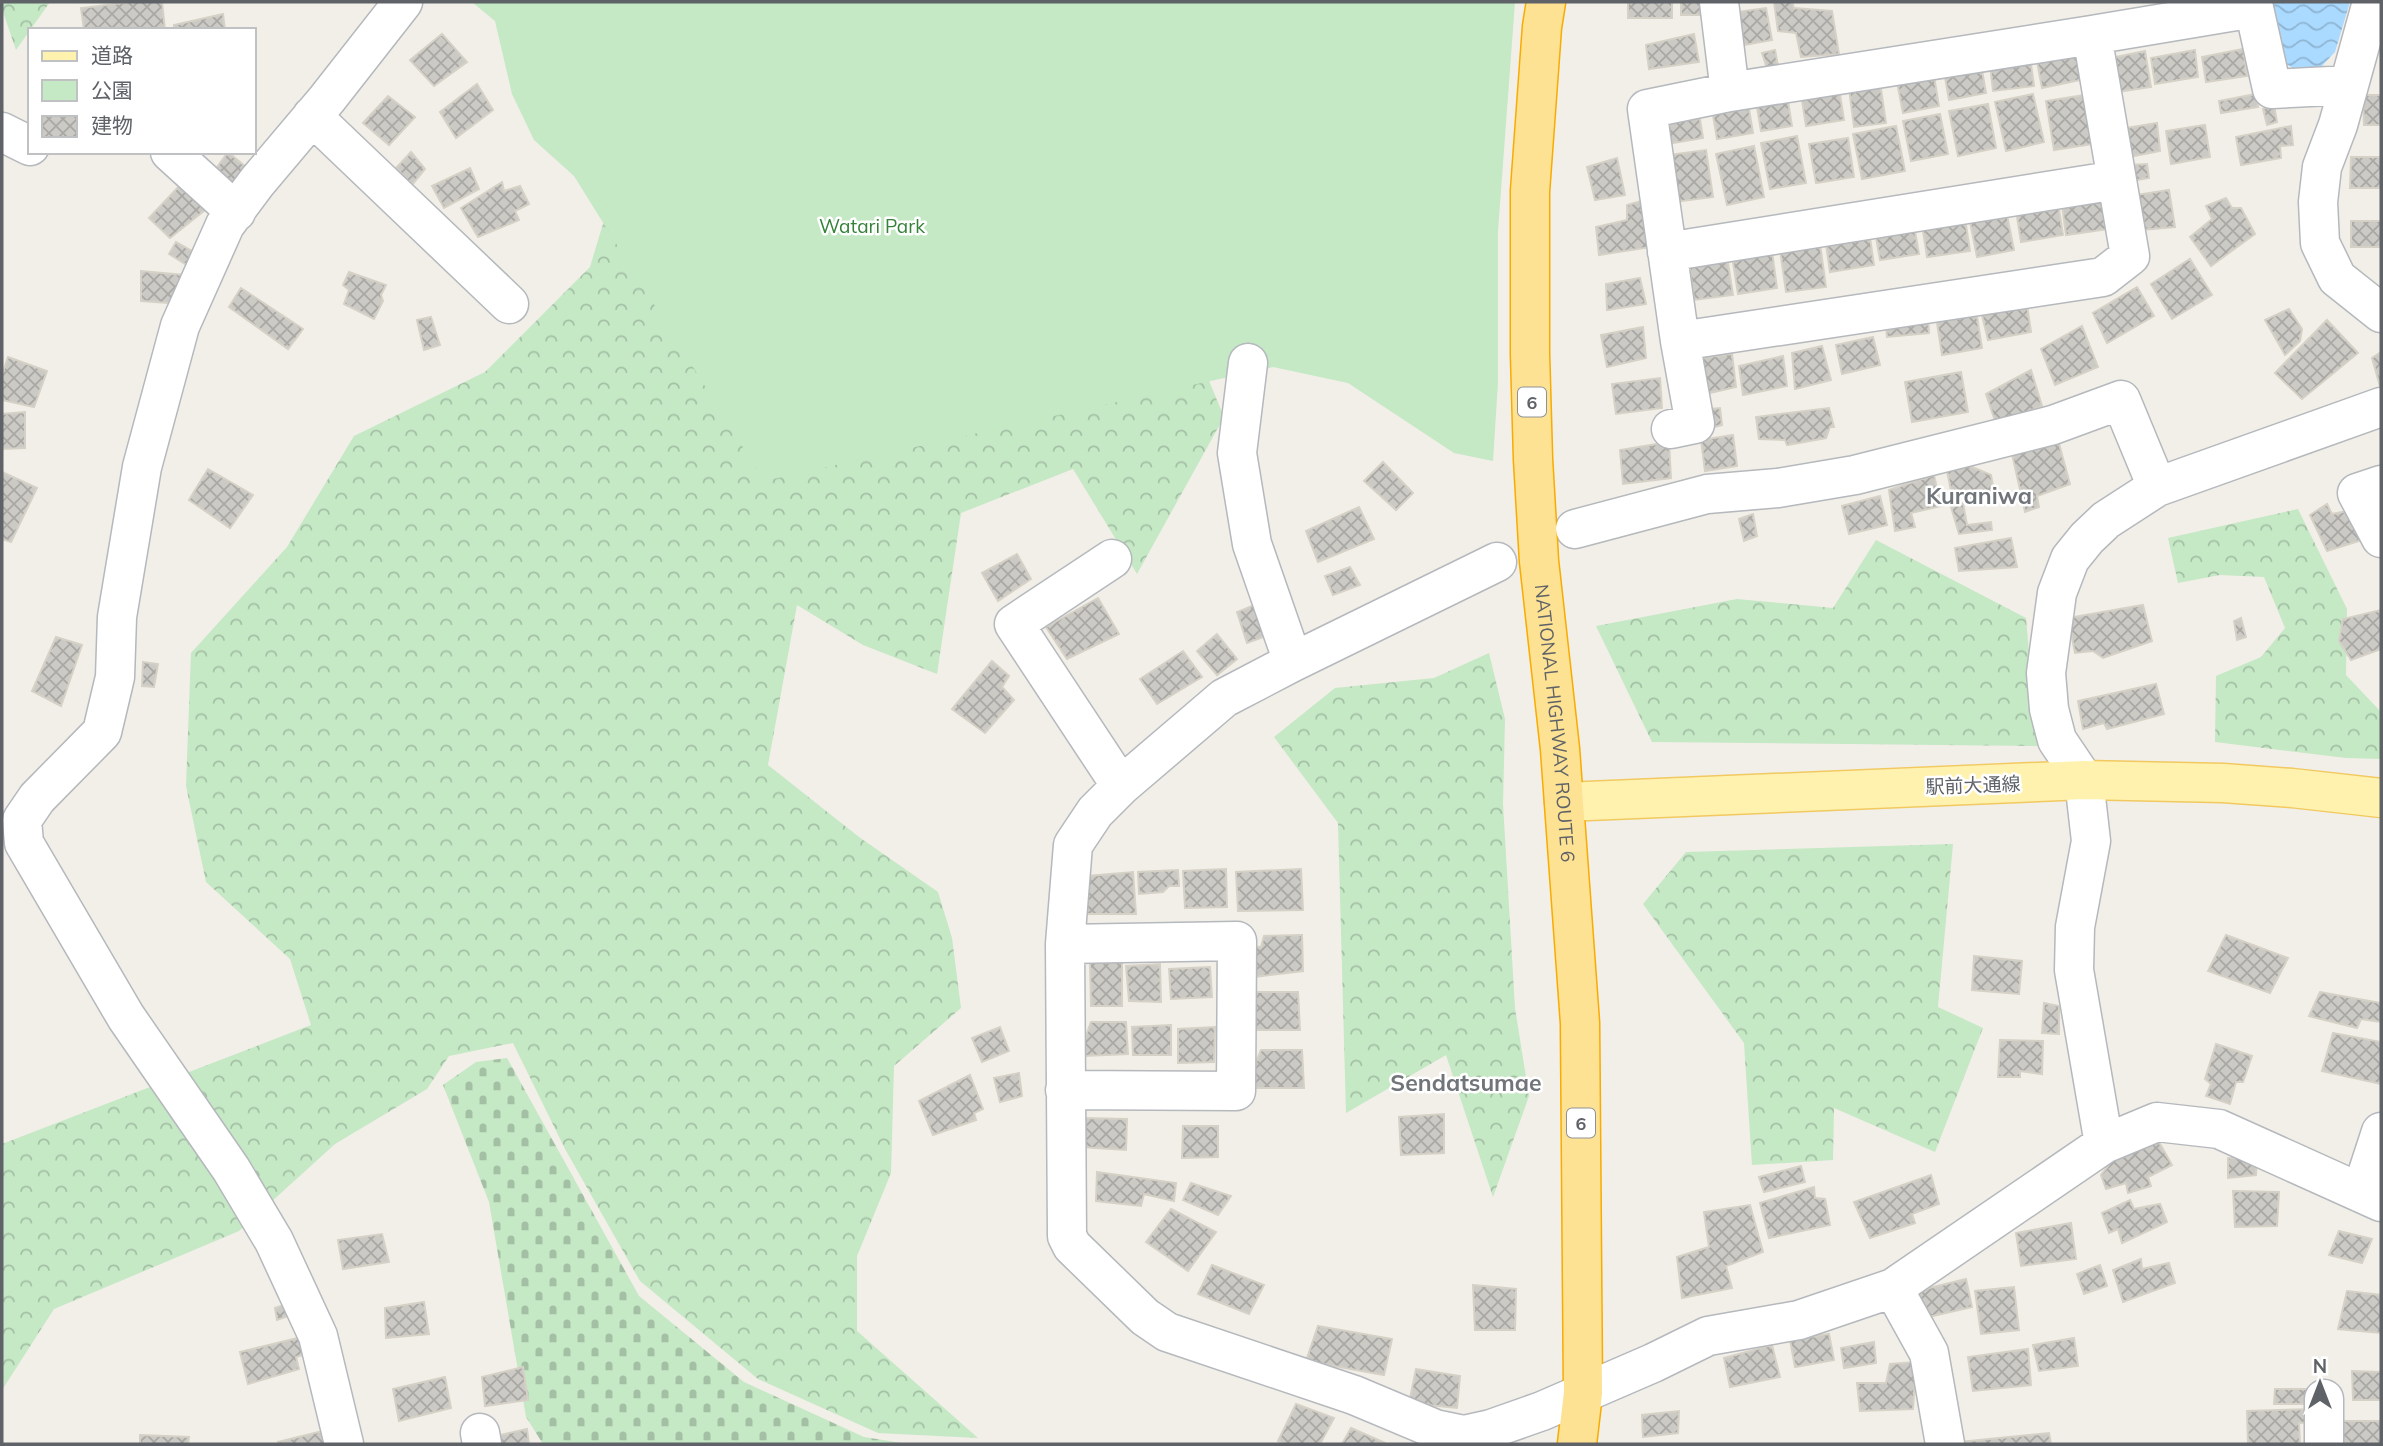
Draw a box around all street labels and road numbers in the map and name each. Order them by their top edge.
road number: 6 [1518,388,1546,416]
street label: NATIONAL HIGHWAY ROUTE 6 [1530,583,1580,863]
street label: 駅前大通線 [1925,771,2021,799]
road number: 6 [1567,1108,1595,1138]

